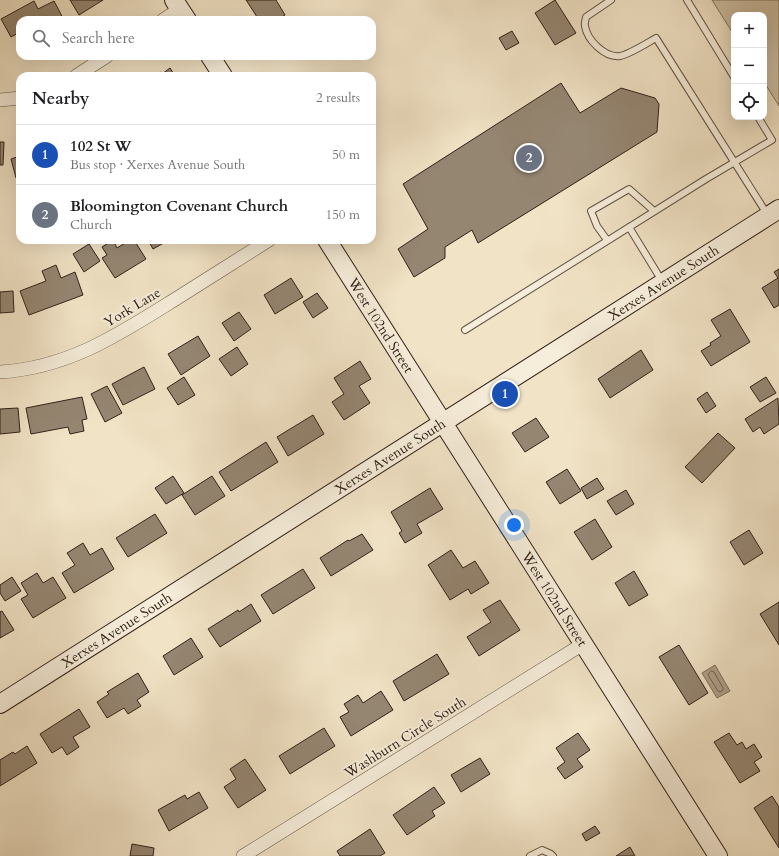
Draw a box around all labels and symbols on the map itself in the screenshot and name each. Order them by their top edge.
pin: 2 [516,143,542,173]
street label: Xerxes Avenue South [605,240,723,325]
street label: West 102nd Street [343,274,418,377]
street label: York Lane [100,283,164,332]
pin: 1 [492,379,518,409]
street label: Xerxes Avenue South [331,414,450,499]
your location [504,515,524,535]
street label: West 102nd Street [517,547,592,651]
street label: Xerxes Avenue South [58,588,176,673]
street label: Washburn Circle South [340,692,470,783]

